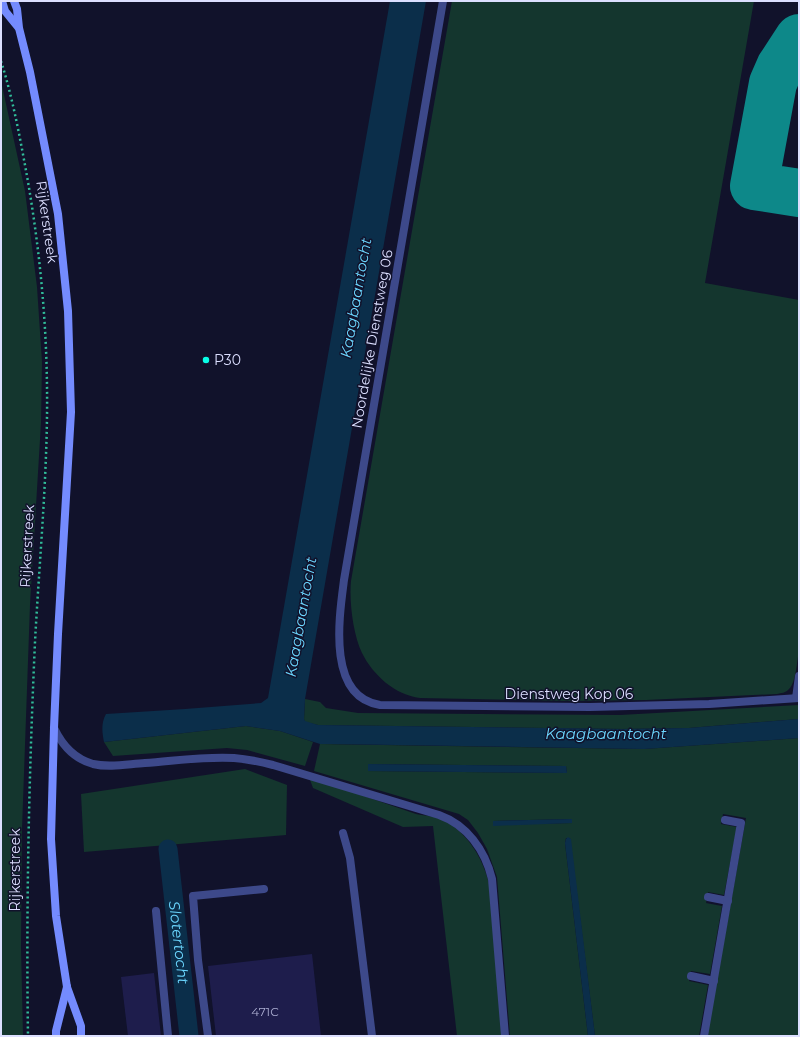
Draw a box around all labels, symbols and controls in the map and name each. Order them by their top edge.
street label: Rijkerstreek [32,180,62,265]
water label: Kaagbaantocht [336,236,375,359]
street label: Noordelijke Dienstweg 06 [347,248,397,430]
place label: P30 [214,351,241,369]
marker: P30 [201,355,211,365]
street label: Rijkerstreek [16,503,38,588]
water label: Kaagbaantocht [281,555,320,678]
street label: Dienstweg Kop 06 [505,685,634,703]
water label: Kaagbaantocht [545,724,667,743]
street label: Rijkerstreek [6,828,24,912]
water label: Slotertocht [165,900,193,985]
house number: 471C [251,1004,279,1019]

